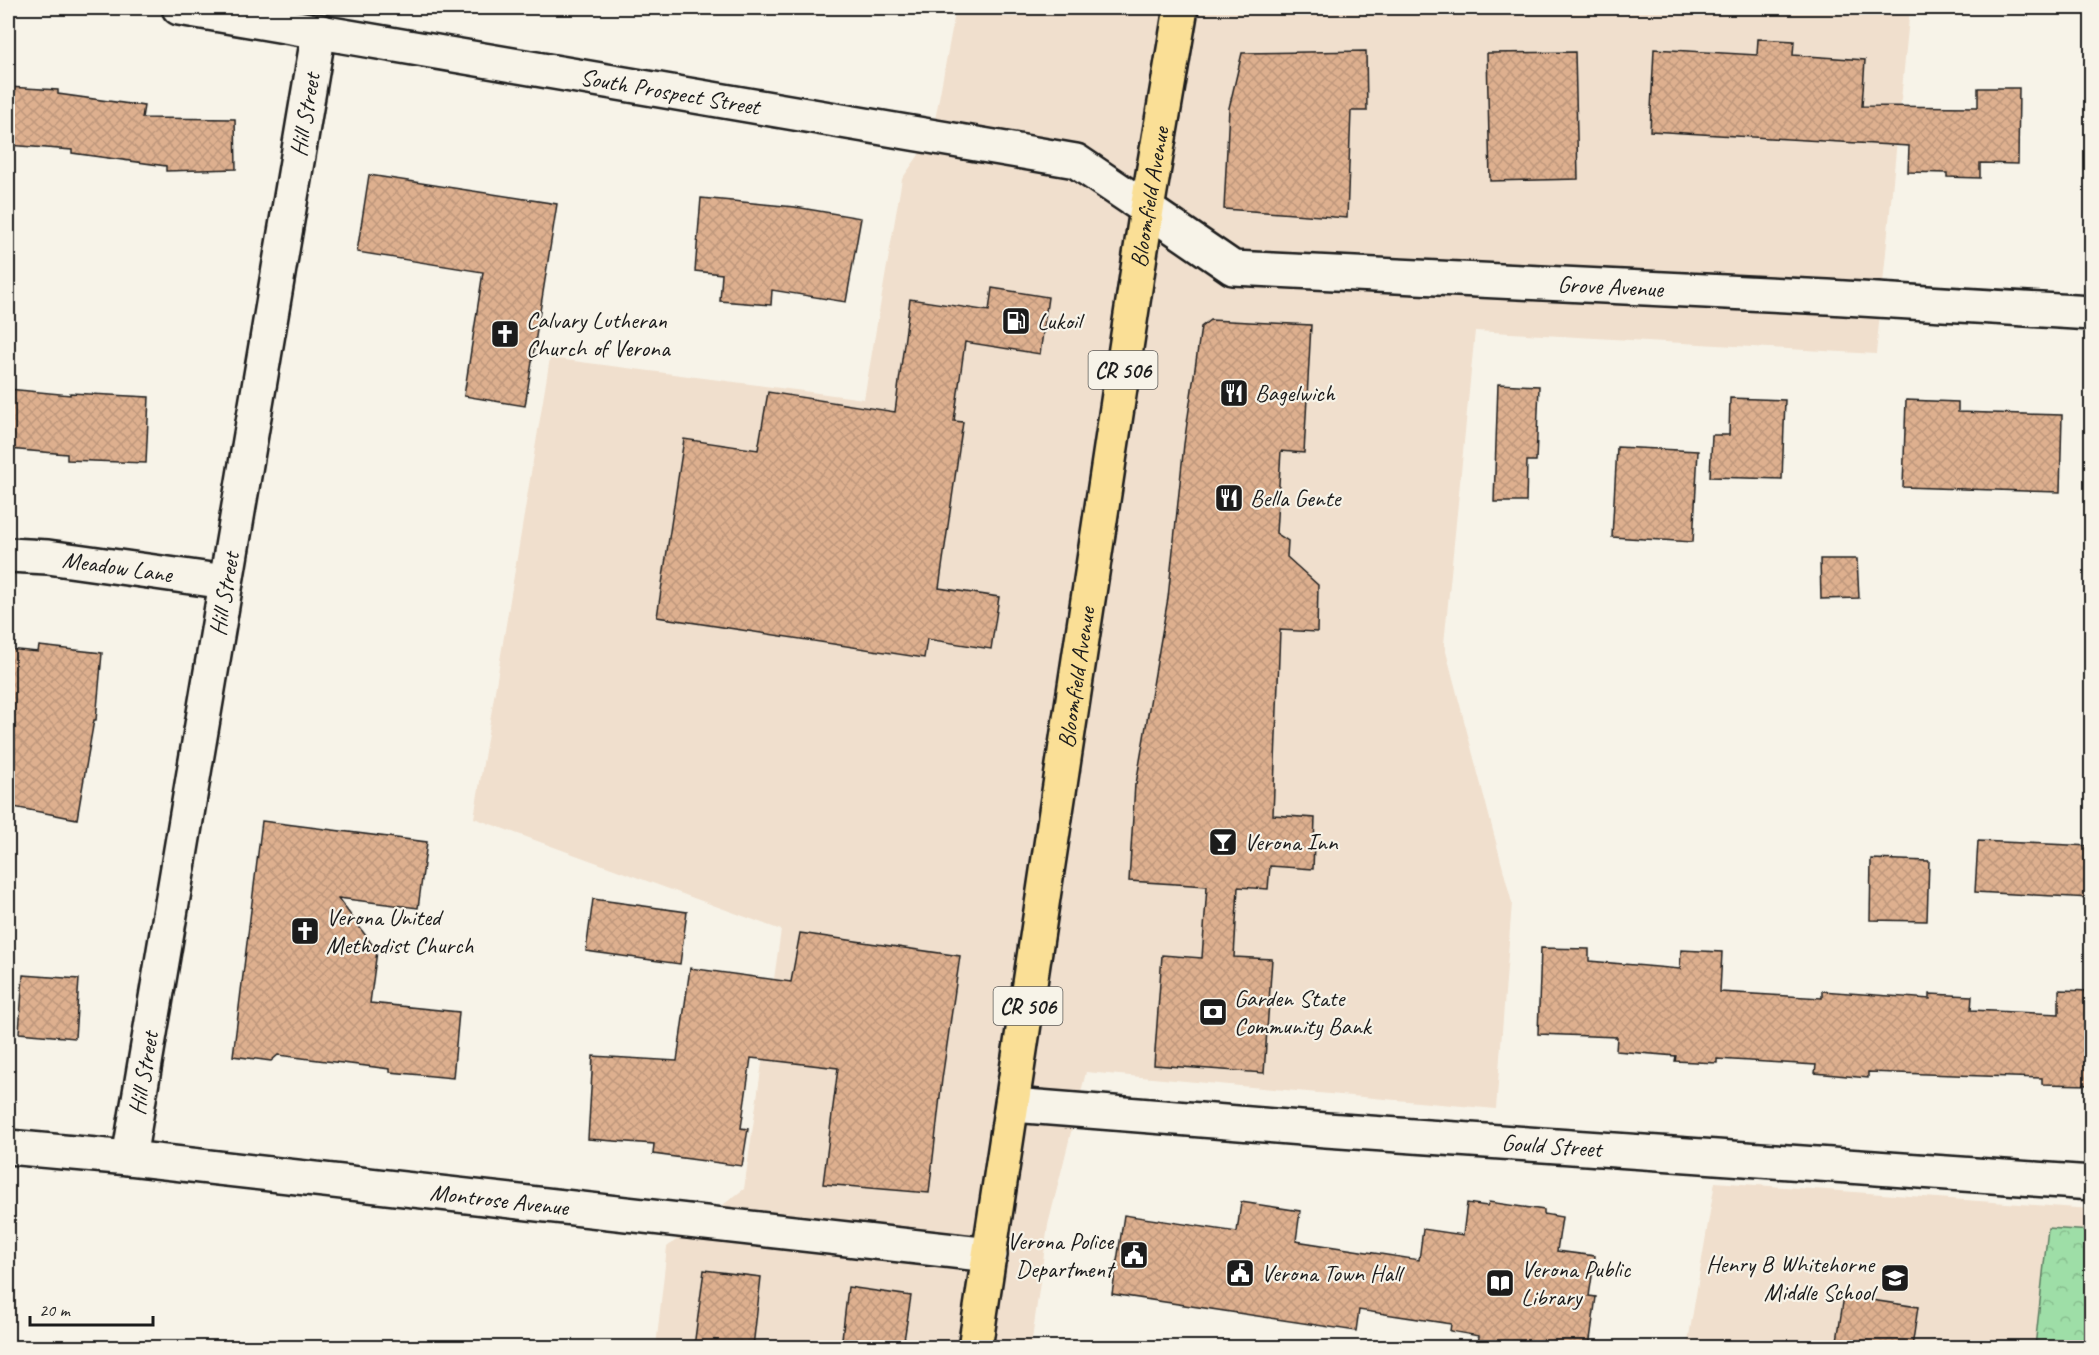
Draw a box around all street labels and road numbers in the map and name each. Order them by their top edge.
street label: South Prospect Street [578,62,764,122]
street label: Hill Street [283,69,327,159]
street label: Bloomfield Avenue [1123,122,1176,269]
street label: Grove Avenue [1557,269,1666,304]
road number: CR 506 [1088,351,1158,389]
street label: Meadow Lane [61,544,176,590]
street label: Hill Street [202,548,246,638]
street label: Bloomfield Avenue [1051,603,1102,750]
road number: CR 506 [994,987,1062,1025]
street label: Hill Street [122,1027,165,1117]
street label: Gould Street [1500,1127,1605,1164]
street label: Montrose Avenue [429,1177,572,1223]

